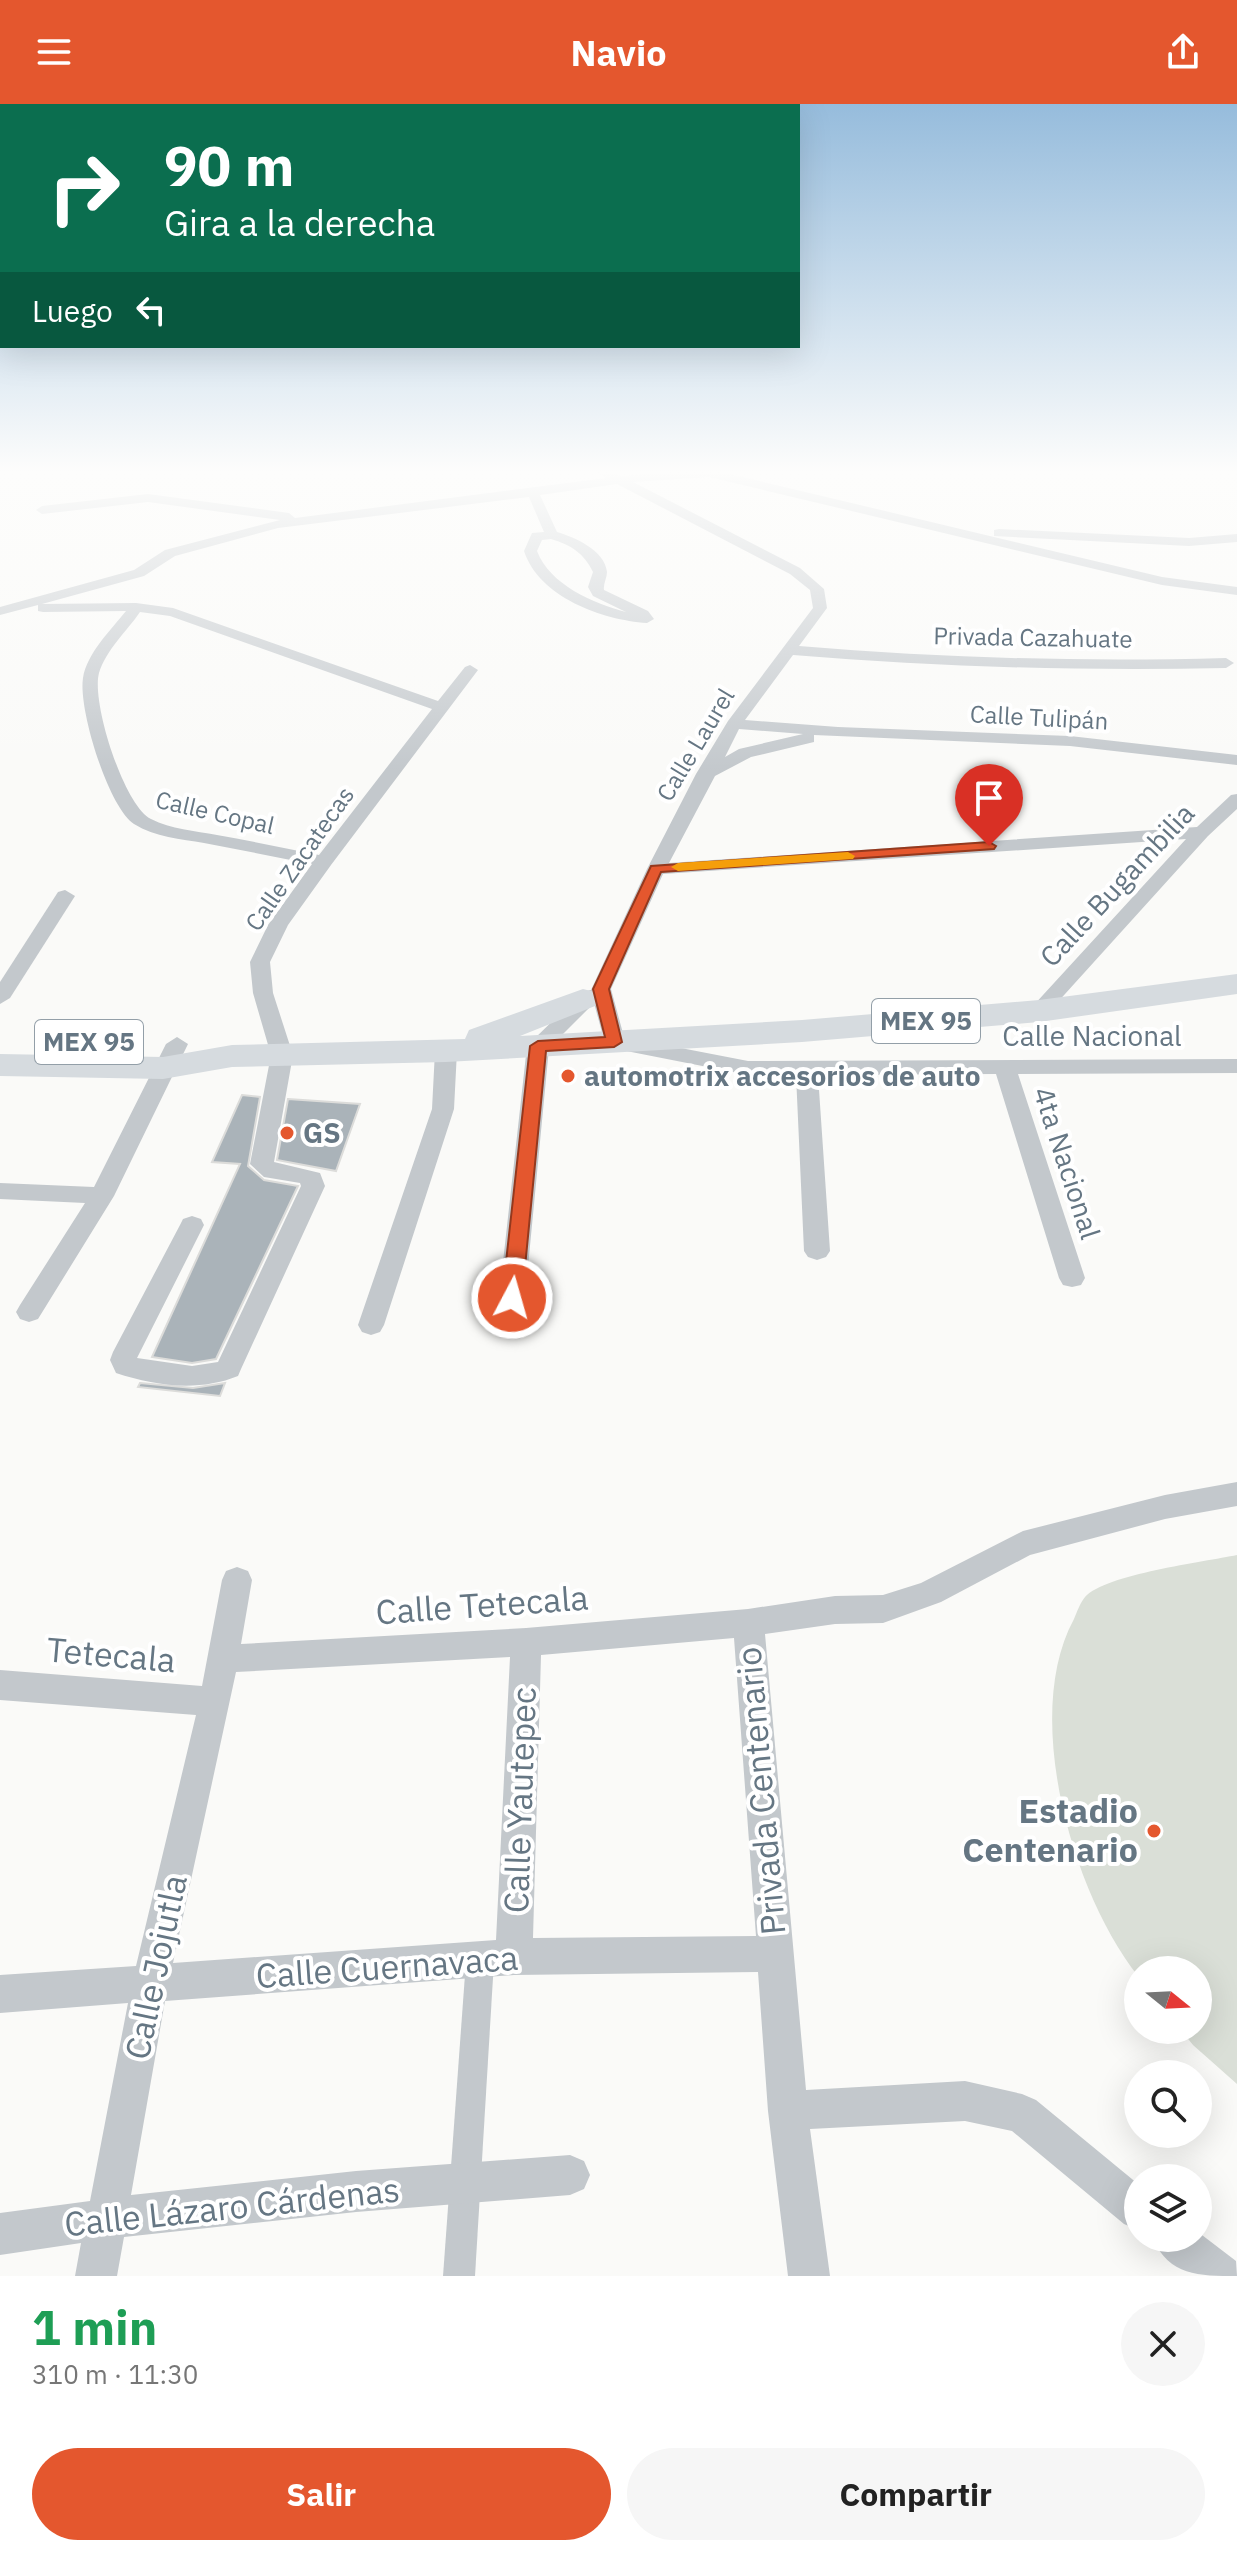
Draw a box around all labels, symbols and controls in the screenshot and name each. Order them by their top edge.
text: Navio [570,29,667,76]
icon: menu [32,30,76,74]
icon: share [1161,30,1205,74]
text: 90 m [164,129,294,201]
icon: right [32,136,136,240]
text: Gira a la derecha [164,199,435,246]
icon: left [129,288,173,332]
text: Luego [32,291,113,330]
street label: Privada Cazahuate [933,619,1133,655]
street label: Calle Laurel [649,682,741,807]
street label: Calle Tulipán [969,697,1109,737]
pin [955,764,1023,846]
icon: arrive [967,776,1011,820]
street label: Calle Zacatecas [238,780,361,937]
street label: Calle Copal [153,783,278,841]
street label: Calle Bugambilia [1031,795,1202,974]
road number: MEX 95 [872,999,980,1043]
street label: Calle Nacional [1002,1017,1182,1054]
road number: MEX 95 [35,1020,143,1064]
place label: automotrix accesorios de auto [584,1057,980,1094]
marker: automotrix accesorios de auto [559,1067,577,1085]
street label: 4ta Nacional [1025,1082,1110,1244]
place label: GS [303,1114,341,1151]
marker: GS [278,1124,296,1142]
position arrow [470,1256,554,1340]
street label: Calle Tetecala [374,1575,590,1633]
street label: Tetecala [45,1626,177,1682]
street label: Privada Centenario [726,1645,795,1937]
street label: Calle Yautepec [493,1686,545,1914]
place label: Estadio Centenario [962,1788,1138,1871]
marker: Estadio Centenario [1145,1822,1163,1840]
street label: Calle Jojutla [114,1870,196,2063]
street label: Calle Cuernavaca [254,1935,520,1997]
north arrow [1124,1956,1212,2044]
map controls [1124,1956,1212,2252]
button: search [1124,2060,1212,2148]
button: layers [1124,2164,1212,2252]
street label: Calle Lázaro Cárdenas [62,2167,402,2245]
text: 1 min [32,2296,157,2358]
button: close [1121,2302,1205,2386]
text: 310 m · 11:30 [32,2357,198,2391]
button: Salir [32,2448,611,2540]
button: Compartir [627,2448,1205,2540]

